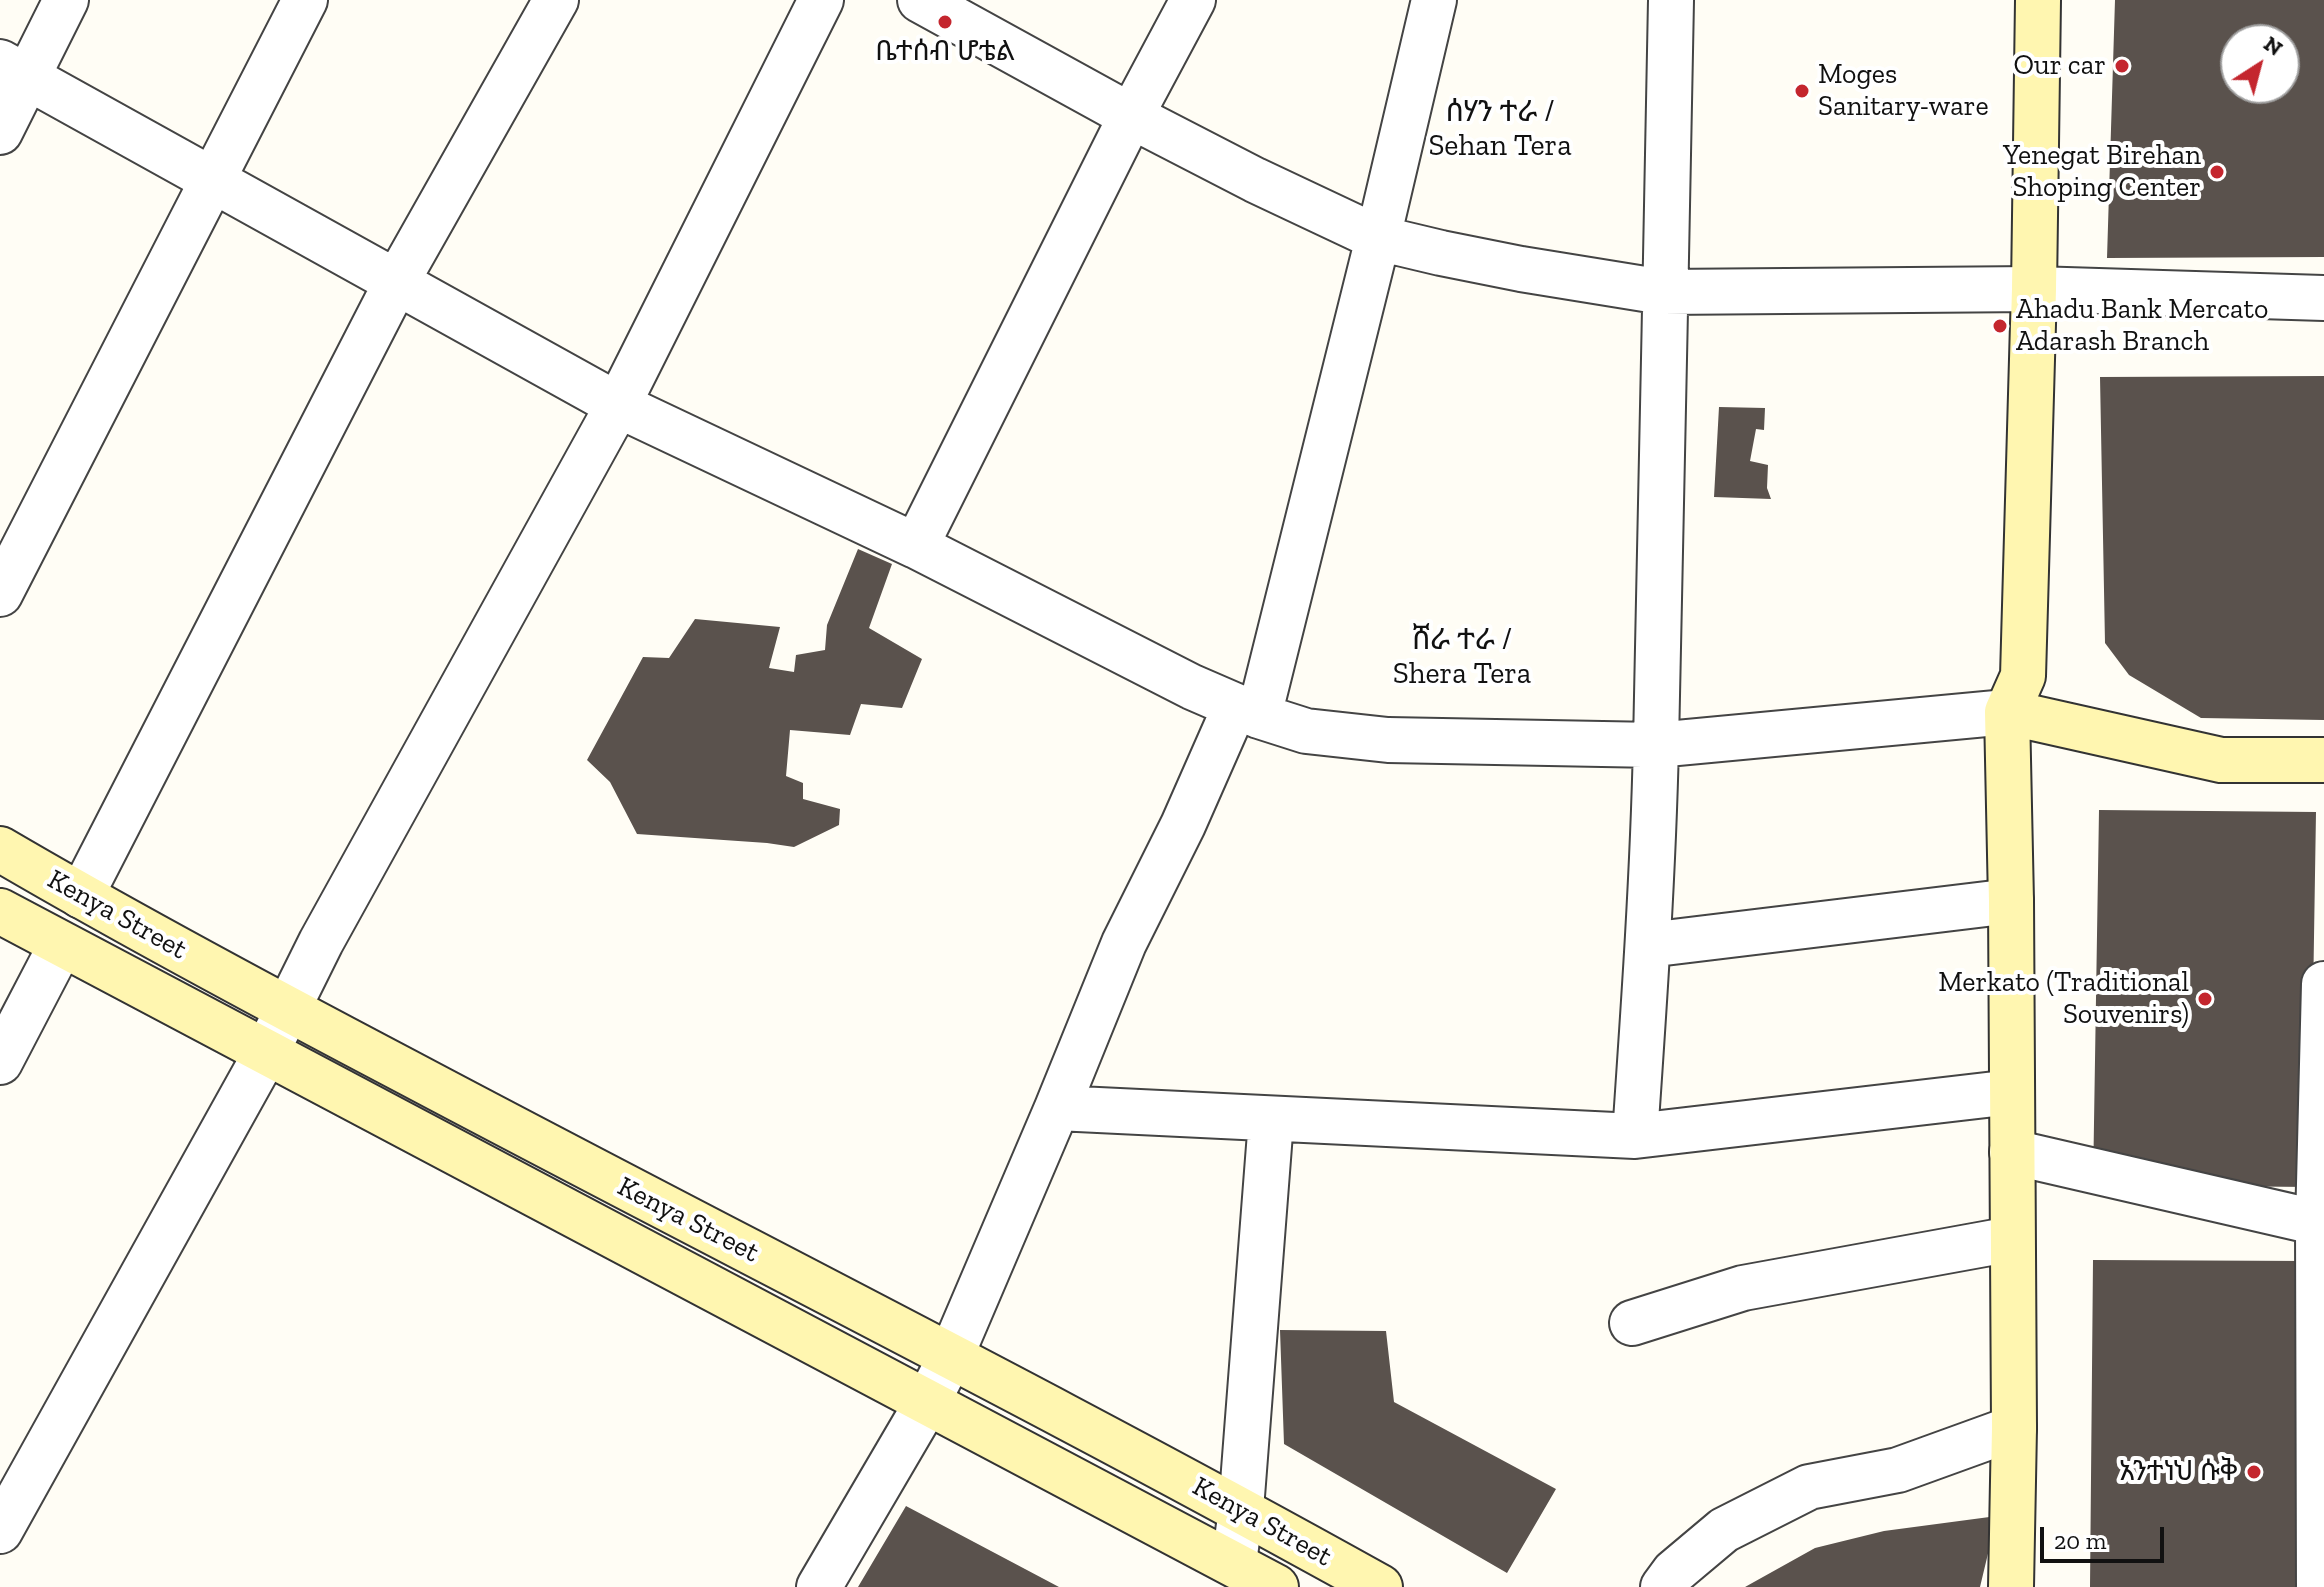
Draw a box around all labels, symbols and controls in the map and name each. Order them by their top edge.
marker: ቤተሰብ ሆቴል [936,13,954,31]
north arrow [2220,24,2300,104]
text: N [2259,30,2288,62]
place label: ቤተሰብ ሆቴል [875,35,1015,69]
place label: Our car [2014,49,2106,83]
marker: Our car [2113,57,2131,75]
place label: Moges Sanitary-ware [1818,58,1989,124]
marker: Moges Sanitary-ware [1793,82,1811,100]
district label: ሰሃን ተራ / Sehan Tera [1418,94,1582,164]
place label: Yenegat Birehan Shoping Center [2003,139,2201,205]
marker: Yenegat Birehan Shoping Center [2208,163,2226,181]
place label: Ahadu Bank Mercato Adarash Branch [2016,293,2268,359]
marker: Ahadu Bank Mercato Adarash Branch [1991,317,2009,335]
district label: ሸራ ተራ / Shera Tera [1383,622,1541,692]
street label: Kenya Street [42,863,192,967]
place label: Merkato (Traditional Souvenirs) [1938,966,2189,1032]
marker: Merkato (Traditional Souvenirs) [2196,990,2214,1008]
street label: Kenya Street [612,1170,764,1270]
place label: አንተነህ ሱቅ [2119,1455,2238,1489]
marker: አንተነህ ሱቅ [2245,1463,2263,1481]
street label: Kenya Street [1187,1470,1337,1574]
scale bar [2044,1511,2168,1561]
text: 20 m [2054,1526,2106,1555]

